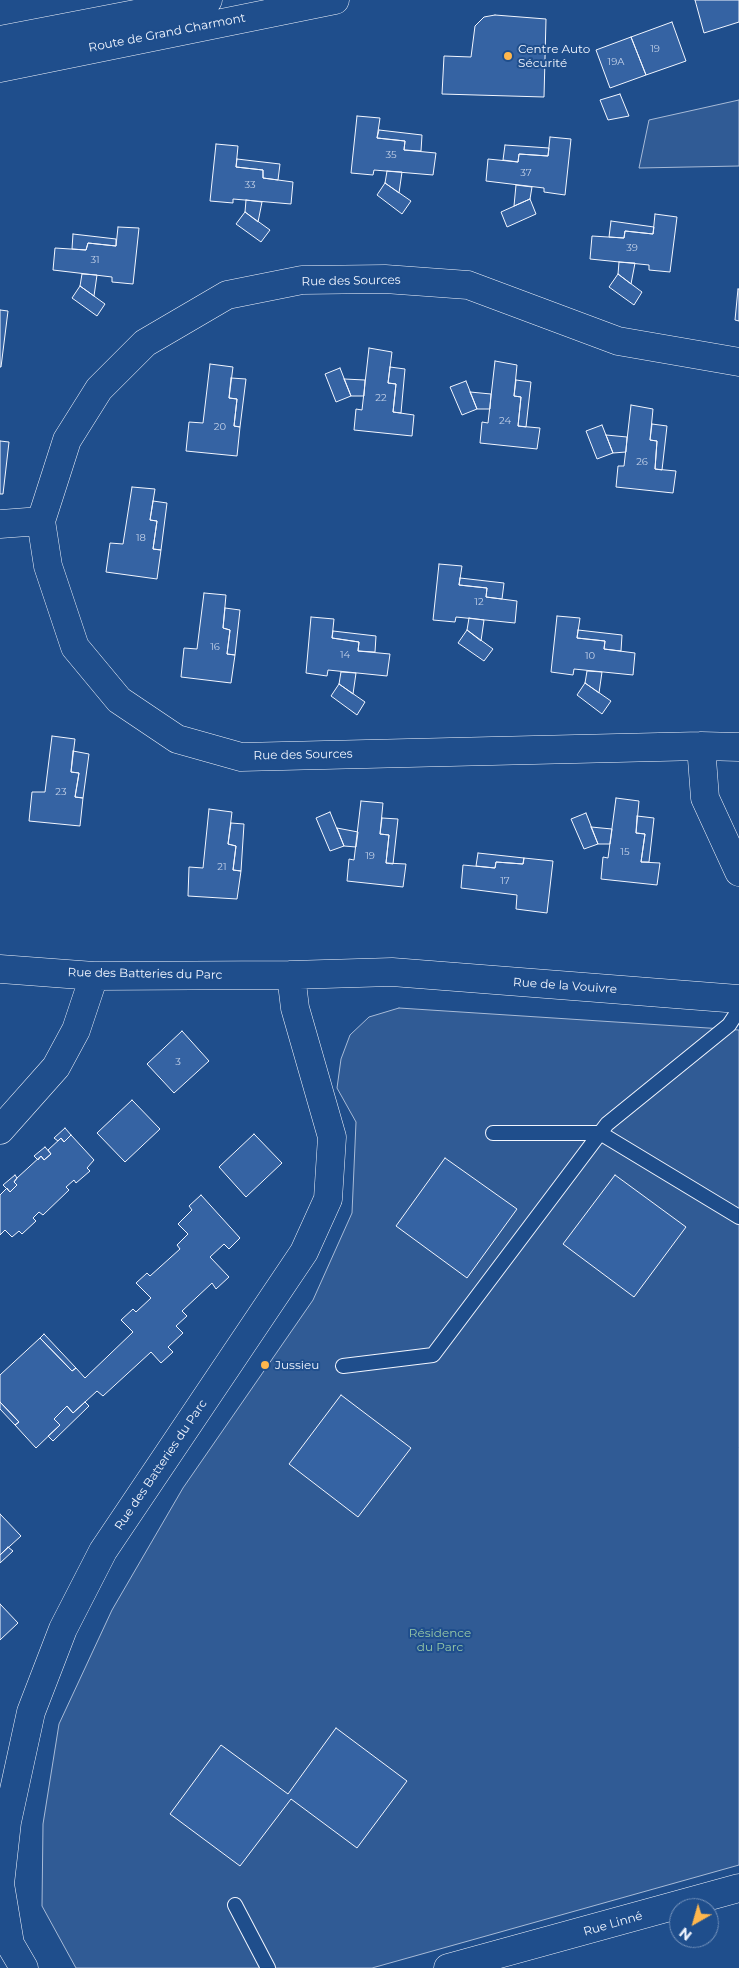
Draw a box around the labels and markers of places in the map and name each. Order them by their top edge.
place label: Centre Auto Sécurité [518,42,590,70]
marker: Centre Auto Sécurité [502,50,514,62]
place label: Jussieu [275,1358,319,1372]
marker: Jussieu [259,1359,271,1371]

